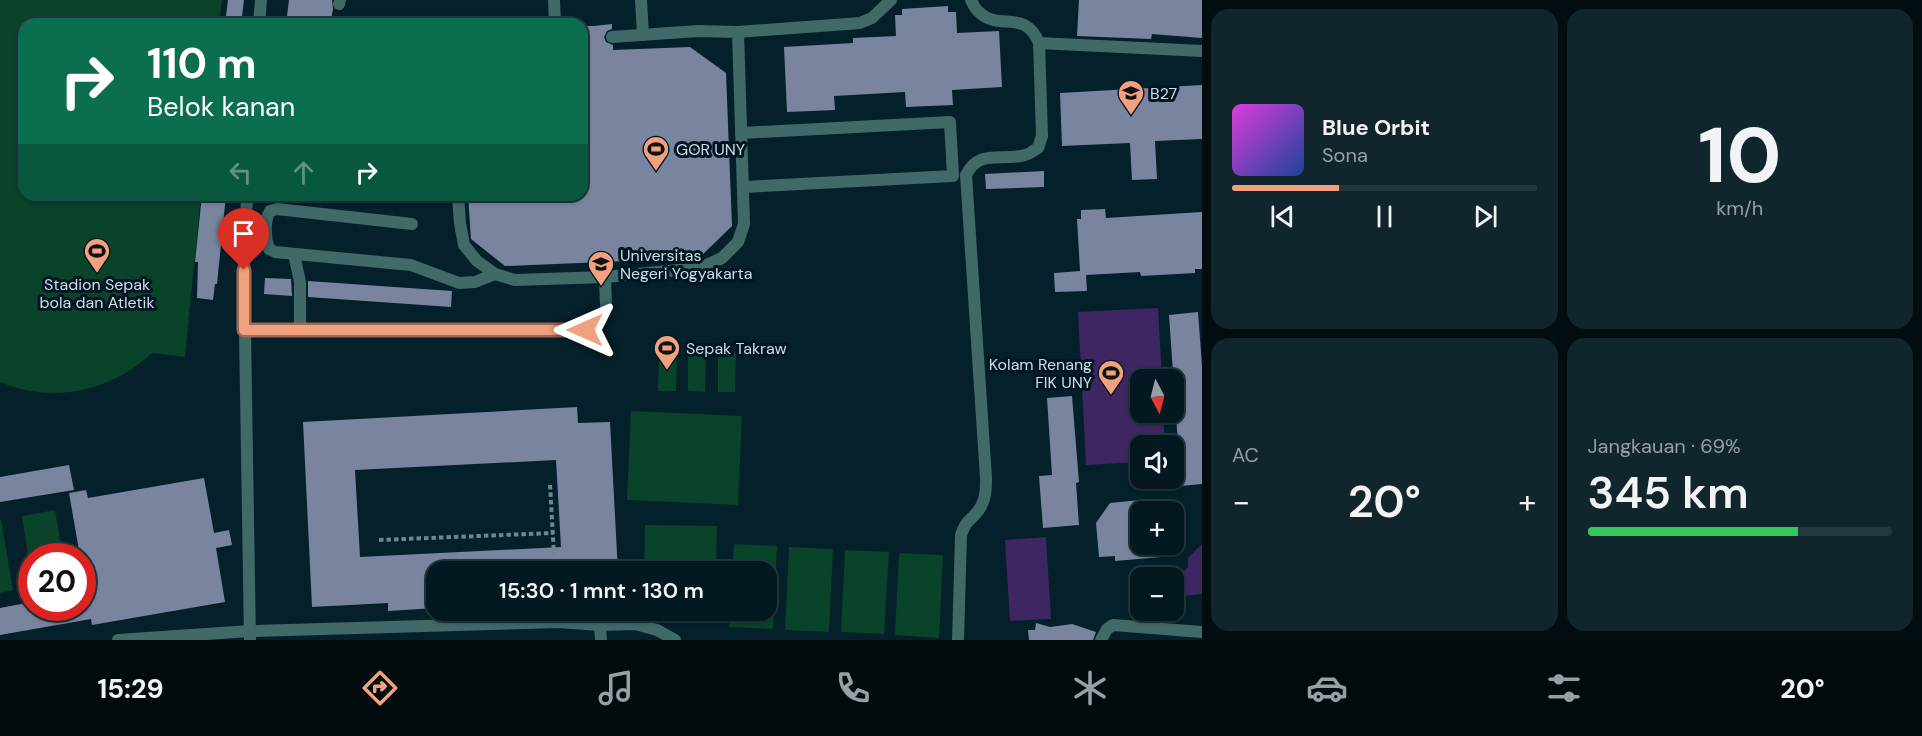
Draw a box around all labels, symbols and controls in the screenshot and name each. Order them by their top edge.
text: 110 m [147,36,257,91]
icon: right [48,42,126,120]
school or university icon: B27 [1116,78,1146,116]
place label: B27 [1150,83,1177,104]
text: Belok kanan [147,89,295,124]
text: 10 [1698,105,1781,206]
text: Blue Orbit [1322,113,1430,142]
sports icon: GOR UNY [641,134,671,172]
place label: GOR UNY [676,139,745,160]
text: Sona [1322,142,1368,168]
icon: left [224,156,257,189]
icon: ahead [287,156,320,189]
icon: right [350,156,383,189]
text: km/h [1716,195,1763,221]
icon: previous [1266,200,1299,233]
icon: pause [1368,200,1401,233]
icon: next [1469,200,1502,233]
pin [218,208,269,270]
icon: arrive [227,217,260,250]
sports icon: Stadion Sepak bola dan Atletik [82,236,112,274]
place label: Universitas Negeri Yogyakarta [620,245,752,284]
school or university icon: Universitas Negeri Yogyakarta [586,249,616,287]
place label: Stadion Sepak bola dan Atletik [40,274,155,313]
position arrow [553,298,617,362]
sports icon: Sepak Takraw [652,333,682,371]
place label: Sepak Takraw [686,338,787,359]
place label: Kolam Renang FIK UNY [989,354,1092,393]
sports icon: Kolam Renang FIK UNY [1096,358,1126,396]
north arrow [1130,369,1184,423]
map controls [1130,369,1184,621]
text: Jangkauan · 69% [1588,433,1741,459]
button: sound [1130,435,1184,489]
text: AC [1232,442,1259,468]
text: 345 km [1588,463,1749,522]
text: 20° [1348,472,1421,531]
text: − [1232,480,1250,523]
text: + [1518,480,1537,523]
button: + [1130,501,1184,555]
speed limit sign: 20 [18,543,96,621]
button: − [1130,567,1184,621]
text: 15:30 · 1 mnt · 130 m [499,576,704,605]
icon: directions [359,667,401,709]
icon: music [595,667,637,709]
icon: phone [832,667,874,709]
icon: climate [1069,667,1111,709]
icon: car [1306,667,1348,709]
icon: filters [1543,667,1585,709]
text: 15:29 [97,671,164,706]
text: 20° [1780,671,1825,706]

